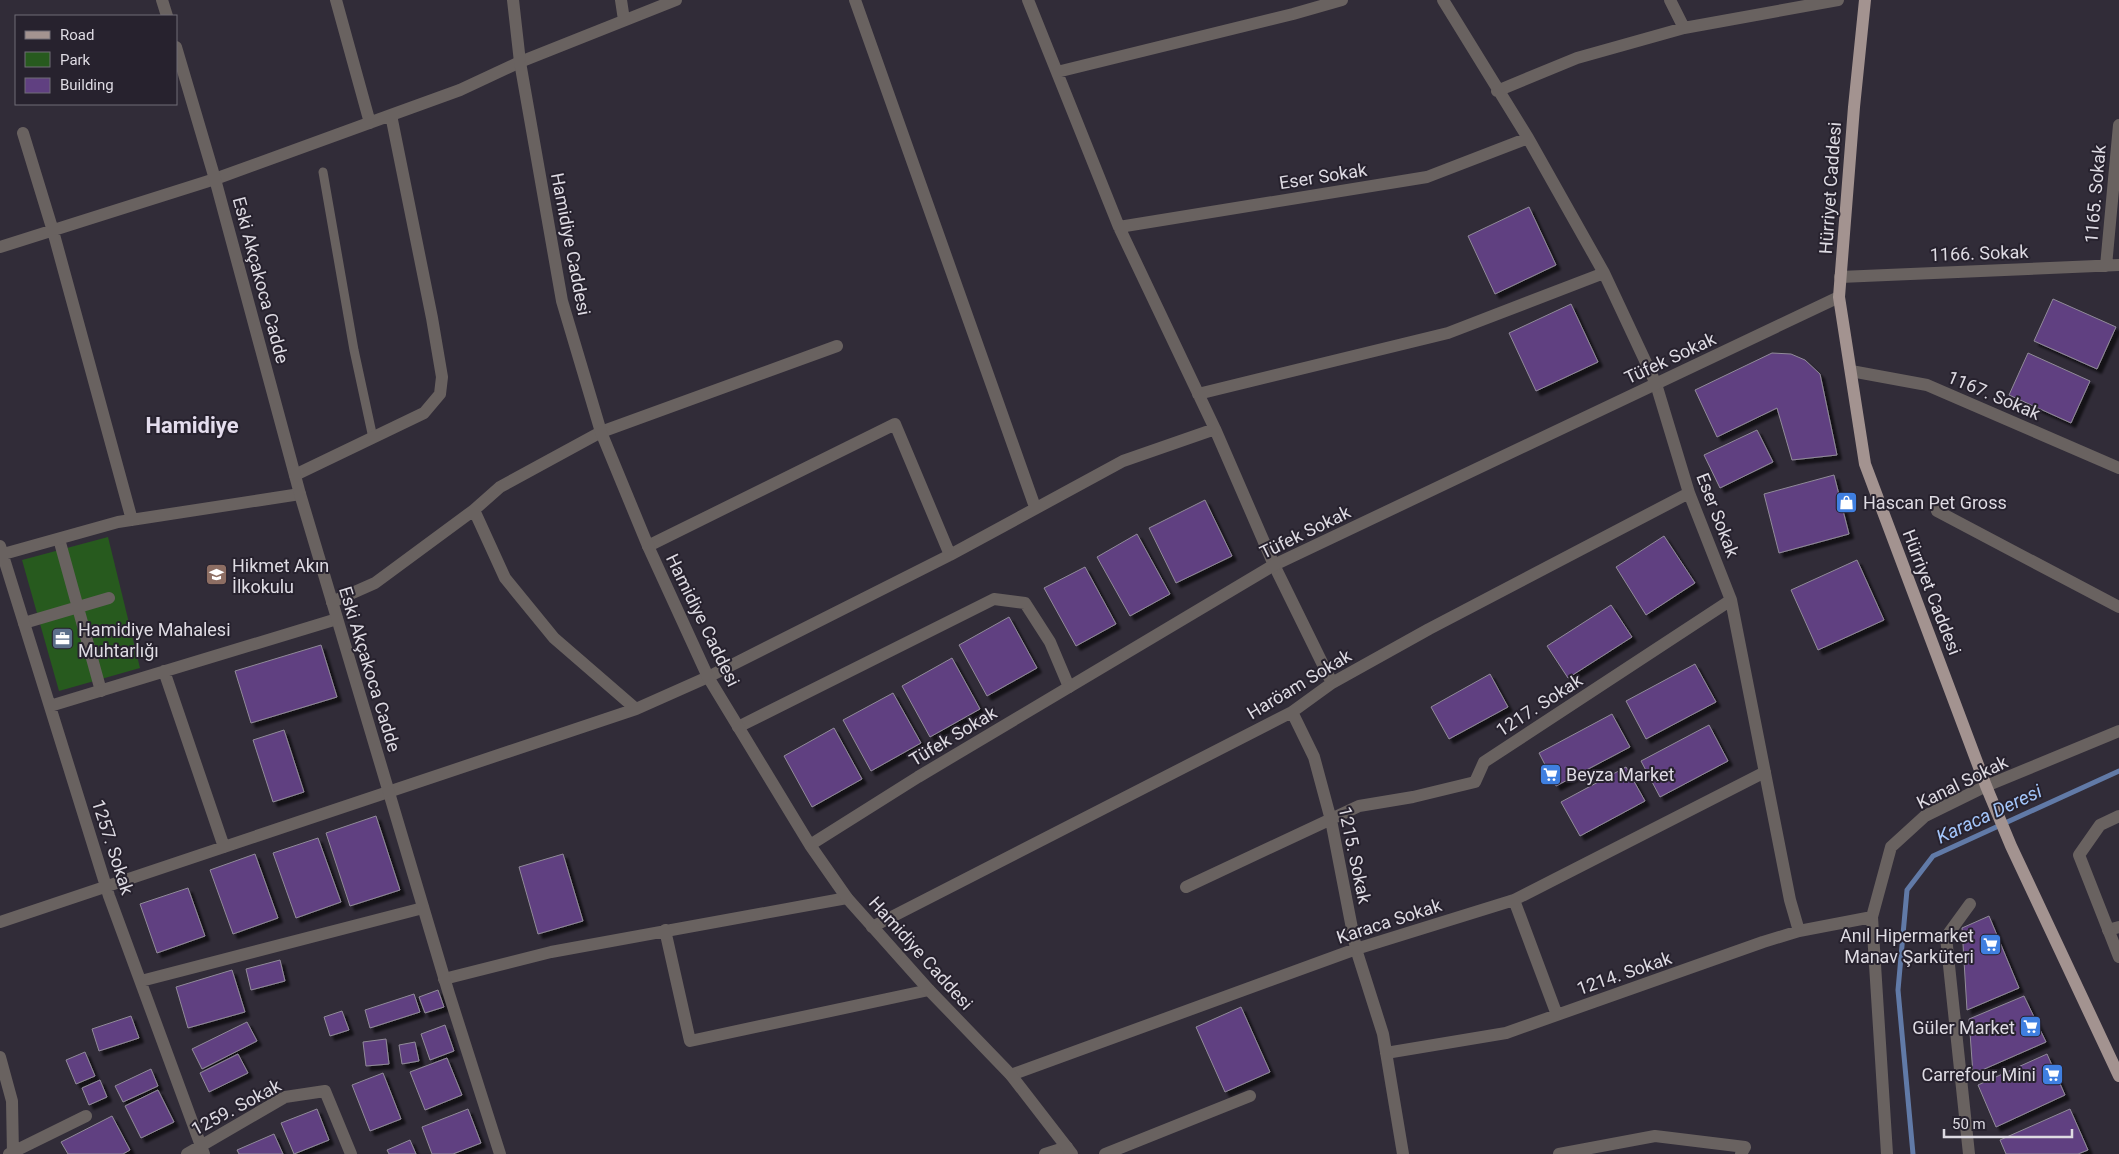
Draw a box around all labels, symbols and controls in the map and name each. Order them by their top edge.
legend [15,15,178,105]
text: Road [60,26,94,44]
text: Park [60,51,91,69]
text: Building [60,76,114,94]
street label: Hürriyet Caddesi [1815,121,1845,255]
street label: 1165. Sokak [2080,143,2110,244]
street label: Eser Sokak [1278,159,1369,193]
street label: Hamidiye Caddesi [547,171,595,317]
street label: Eski Akçakoca Cadde [229,194,293,366]
street label: 1166. Sokak [1929,241,2030,265]
street label: Tüfek Sokak [1621,327,1720,388]
street label: 1167. Sokak [1944,366,2044,424]
district label: Hamidiye [145,413,239,438]
street label: Eser Sokak [1692,470,1744,561]
shop icon: Hascan Pet Gross [1835,490,1859,514]
place label: Hascan Pet Gross [1863,492,2007,513]
street label: Tüfek Sokak [1256,501,1354,563]
street label: Hürriyet Caddesi [1898,526,1966,658]
street label: Hamidiye Caddesi [662,550,744,690]
place label: Hikmet Akın İlkokulu [232,555,329,597]
school or university icon: Hikmet Akın İlkokulu [204,563,228,587]
street label: Eski Akçakoca Cadde [335,584,405,754]
place label: Hamidiye Mahalesi Muhtarlığı [78,619,231,661]
office icon: Hamidiye Mahalesi Muhtarlığı [50,627,74,651]
street label: Haröam Sokak [1243,644,1356,723]
street label: 1217. Sokak [1492,669,1587,741]
street label: Tüfek Sokak [906,701,1001,770]
street label: Kanal Sokak [1913,751,2012,813]
supermarket icon: Beyza Market [1538,762,1562,786]
place label: Beyza Market [1566,764,1674,785]
water label: Karaca Deresi [1933,779,2046,848]
street label: 1257. Sokak [88,797,139,898]
street label: 1215. Sokak [1334,805,1376,906]
street label: Hamidiye Caddesi [865,892,977,1014]
street label: Karaca Sokak [1334,894,1445,948]
place label: Anıl Hipermarket Manav Şarküteri [1840,925,1974,967]
supermarket icon: Anıl Hipermarket Manav Şarküteri [1978,933,2002,957]
street label: 1214. Sokak [1574,947,1675,999]
supermarket icon: Güler Market [2019,1015,2043,1039]
place label: Güler Market [1912,1017,2015,1038]
supermarket icon: Carrefour Mini [2040,1062,2064,1086]
place label: Carrefour Mini [1921,1064,2036,1085]
street label: 1259. Sokak [188,1074,285,1139]
scale bar [1944,1106,2072,1138]
text: 50 m [1952,1115,1986,1133]

